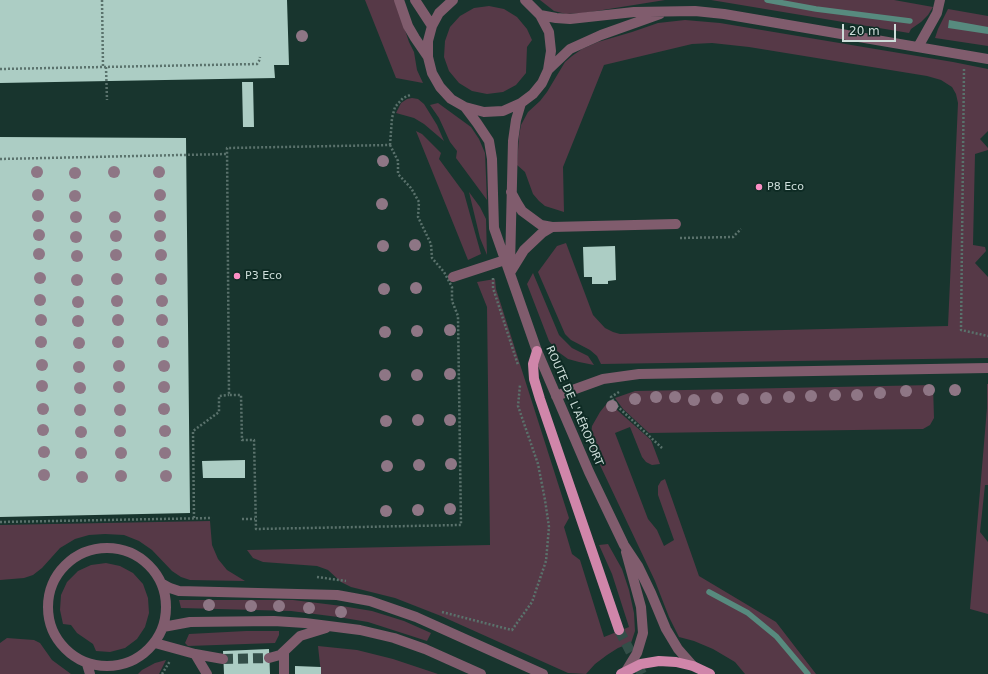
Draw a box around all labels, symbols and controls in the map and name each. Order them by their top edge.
scale bar [844,16,898,42]
text: 20 m [849,24,880,38]
place label: P8 Eco [767,180,804,194]
marker: P8 Eco [754,182,764,192]
place label: P3 Eco [245,269,282,283]
marker: P3 Eco [232,271,242,281]
street label: ROUTE DE L'AÉROPORT [543,344,605,468]

